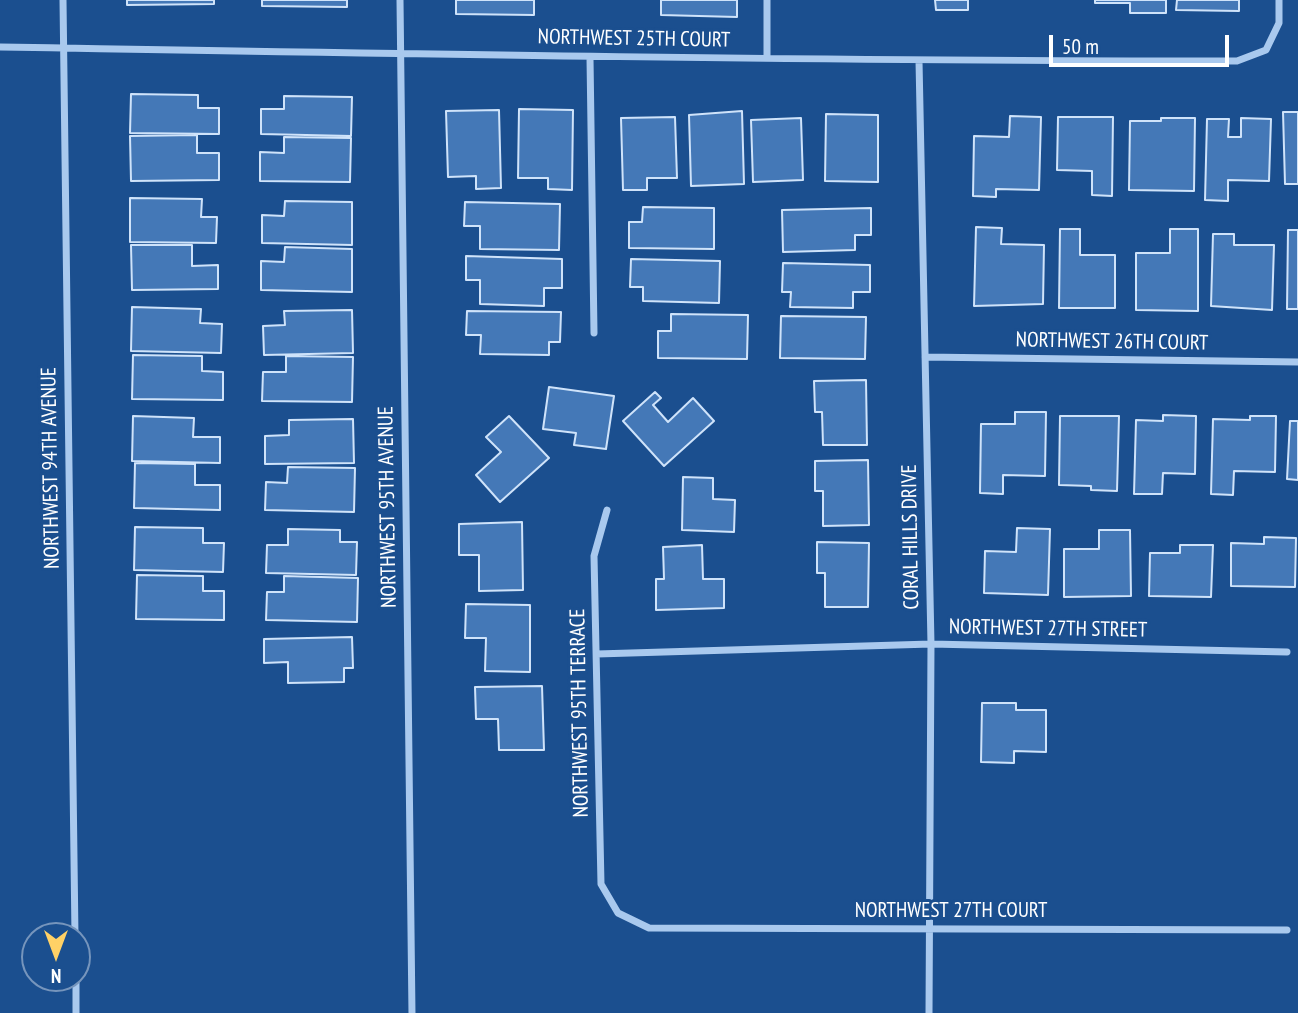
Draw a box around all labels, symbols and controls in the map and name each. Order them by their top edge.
scale bar [1053,21,1233,65]
street label: NORTHWEST 25TH COURT [537,25,731,53]
text: 50 m [1062,33,1099,60]
street label: NORTHWEST 26TH COURT [1015,328,1209,356]
street label: NORTHWEST 94TH AVENUE [37,367,65,569]
street label: NORTHWEST 95TH AVENUE [374,406,402,608]
street label: CORAL HILLS DRIVE [897,464,925,610]
street label: NORTHWEST 95TH TERRACE [566,608,594,818]
street label: NORTHWEST 27TH STREET [949,615,1147,643]
street label: NORTHWEST 27TH COURT [855,898,1047,924]
north arrow [21,922,91,992]
text: N [51,964,61,988]

